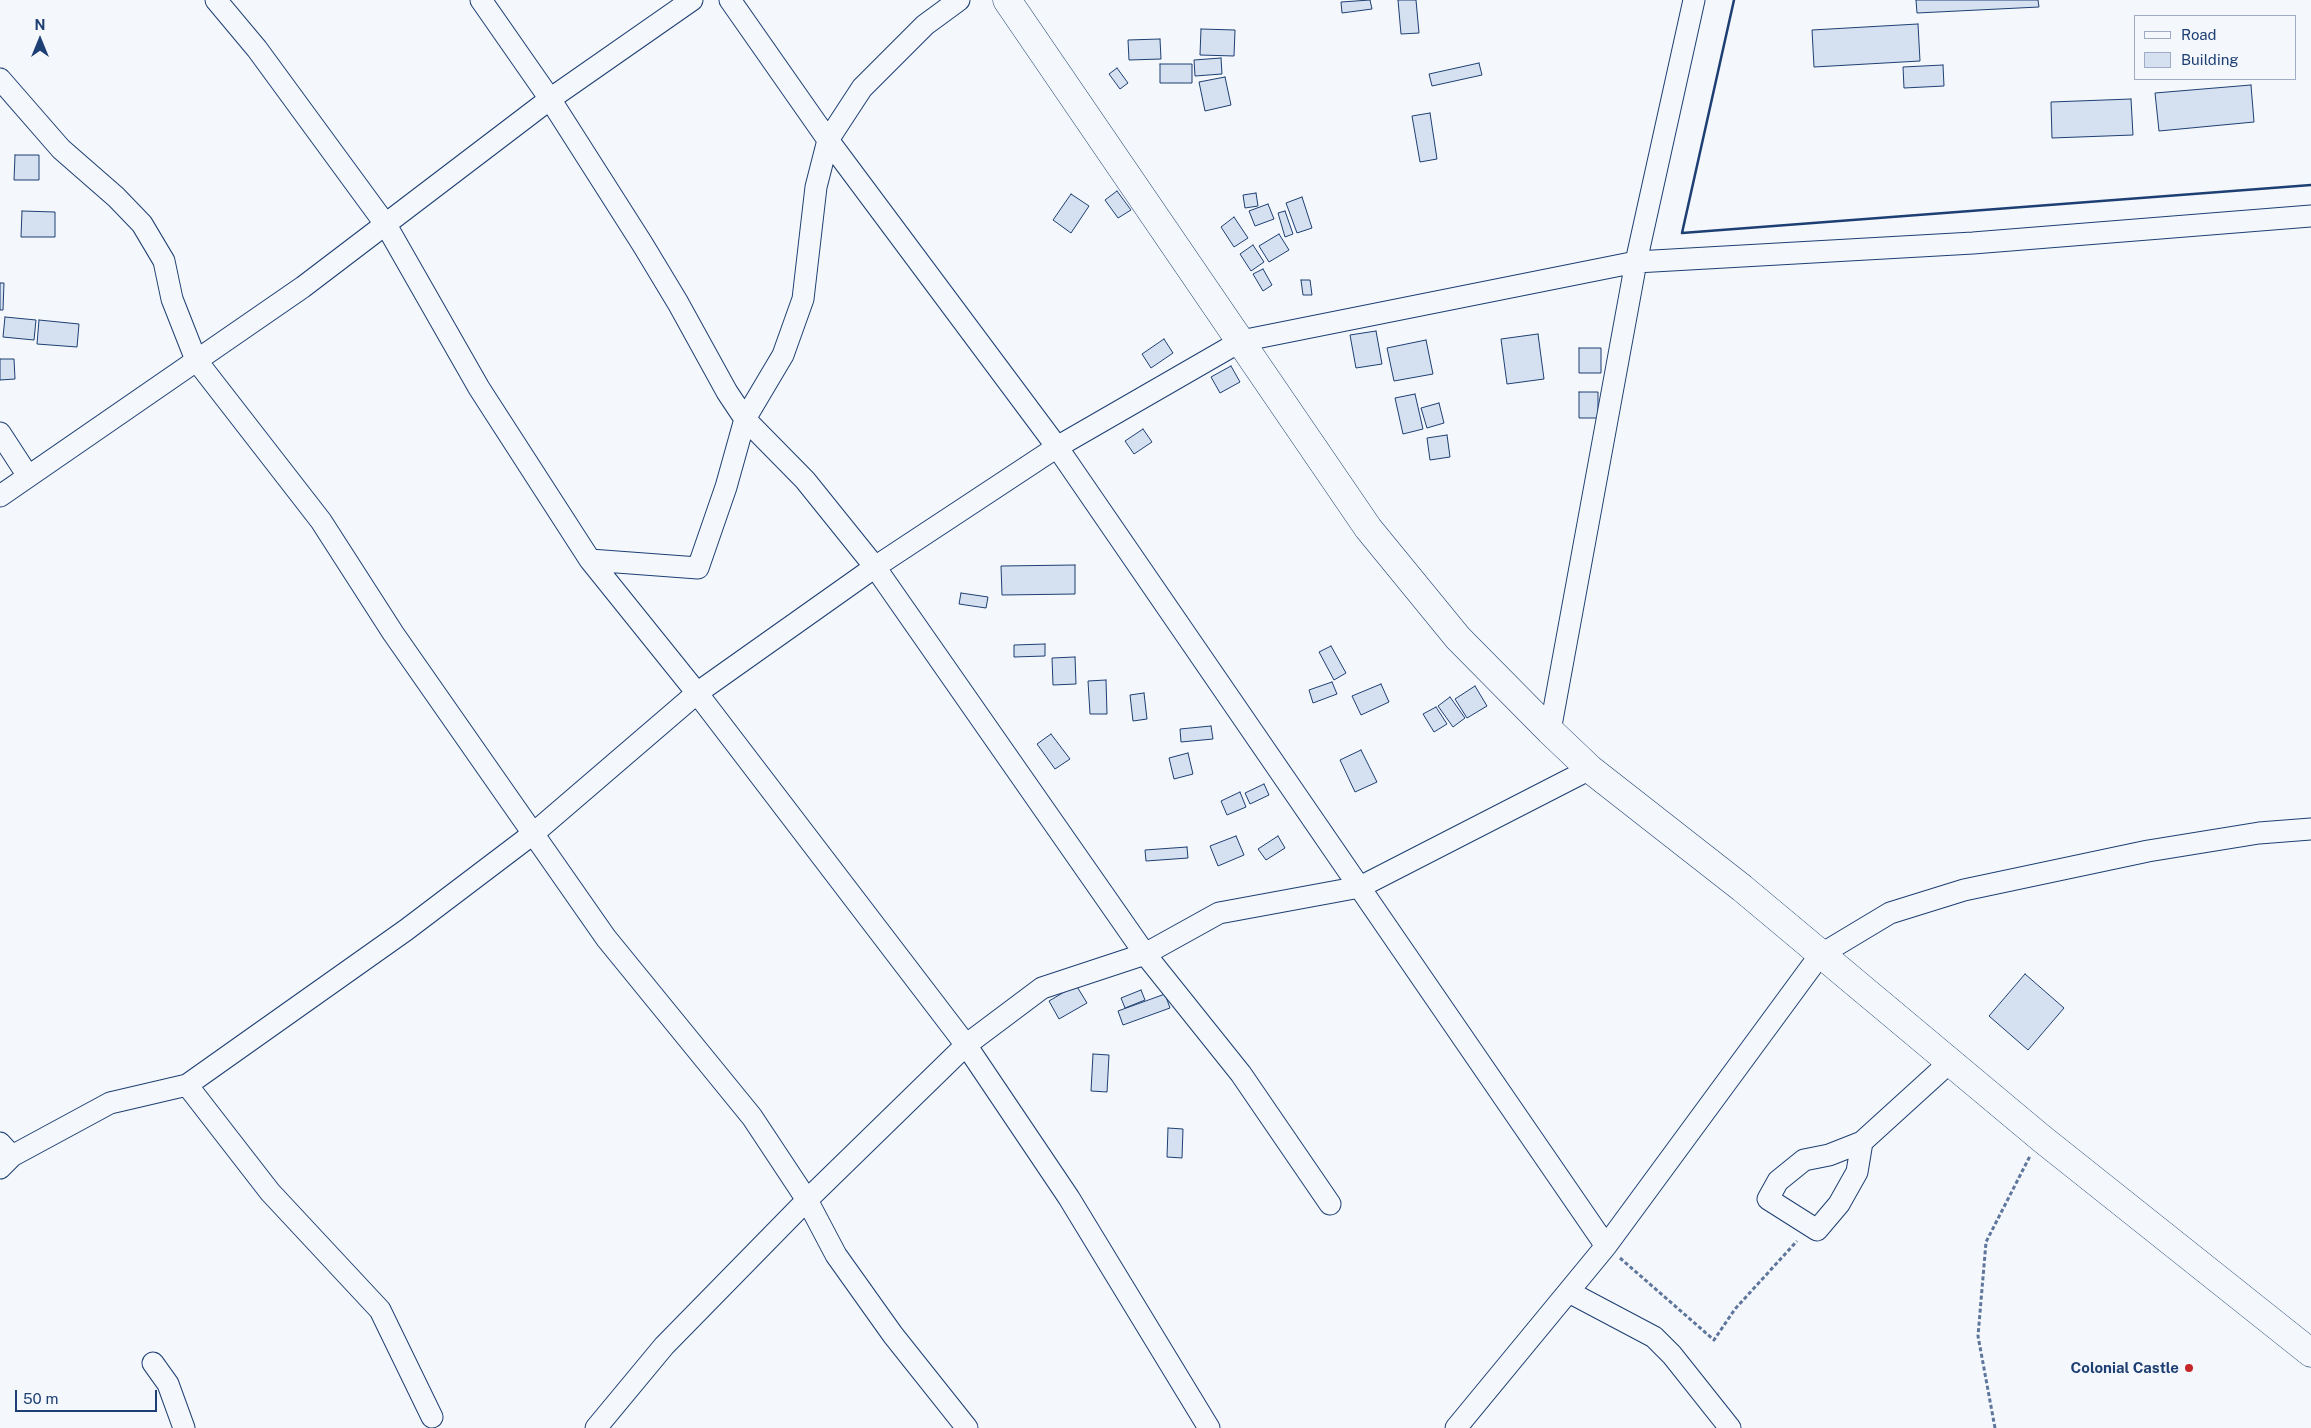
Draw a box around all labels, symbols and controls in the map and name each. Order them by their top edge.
north arrow [15,15,65,65]
legend [2134,15,2296,80]
text: N [35,17,45,33]
text: Road [2181,26,2217,43]
text: Building [2181,51,2239,68]
place label: Colonial Castle [2071,1359,2179,1377]
marker: Colonial Castle [2183,1362,2195,1374]
scale bar [18,1380,160,1412]
text: 50 m [23,1390,58,1407]

